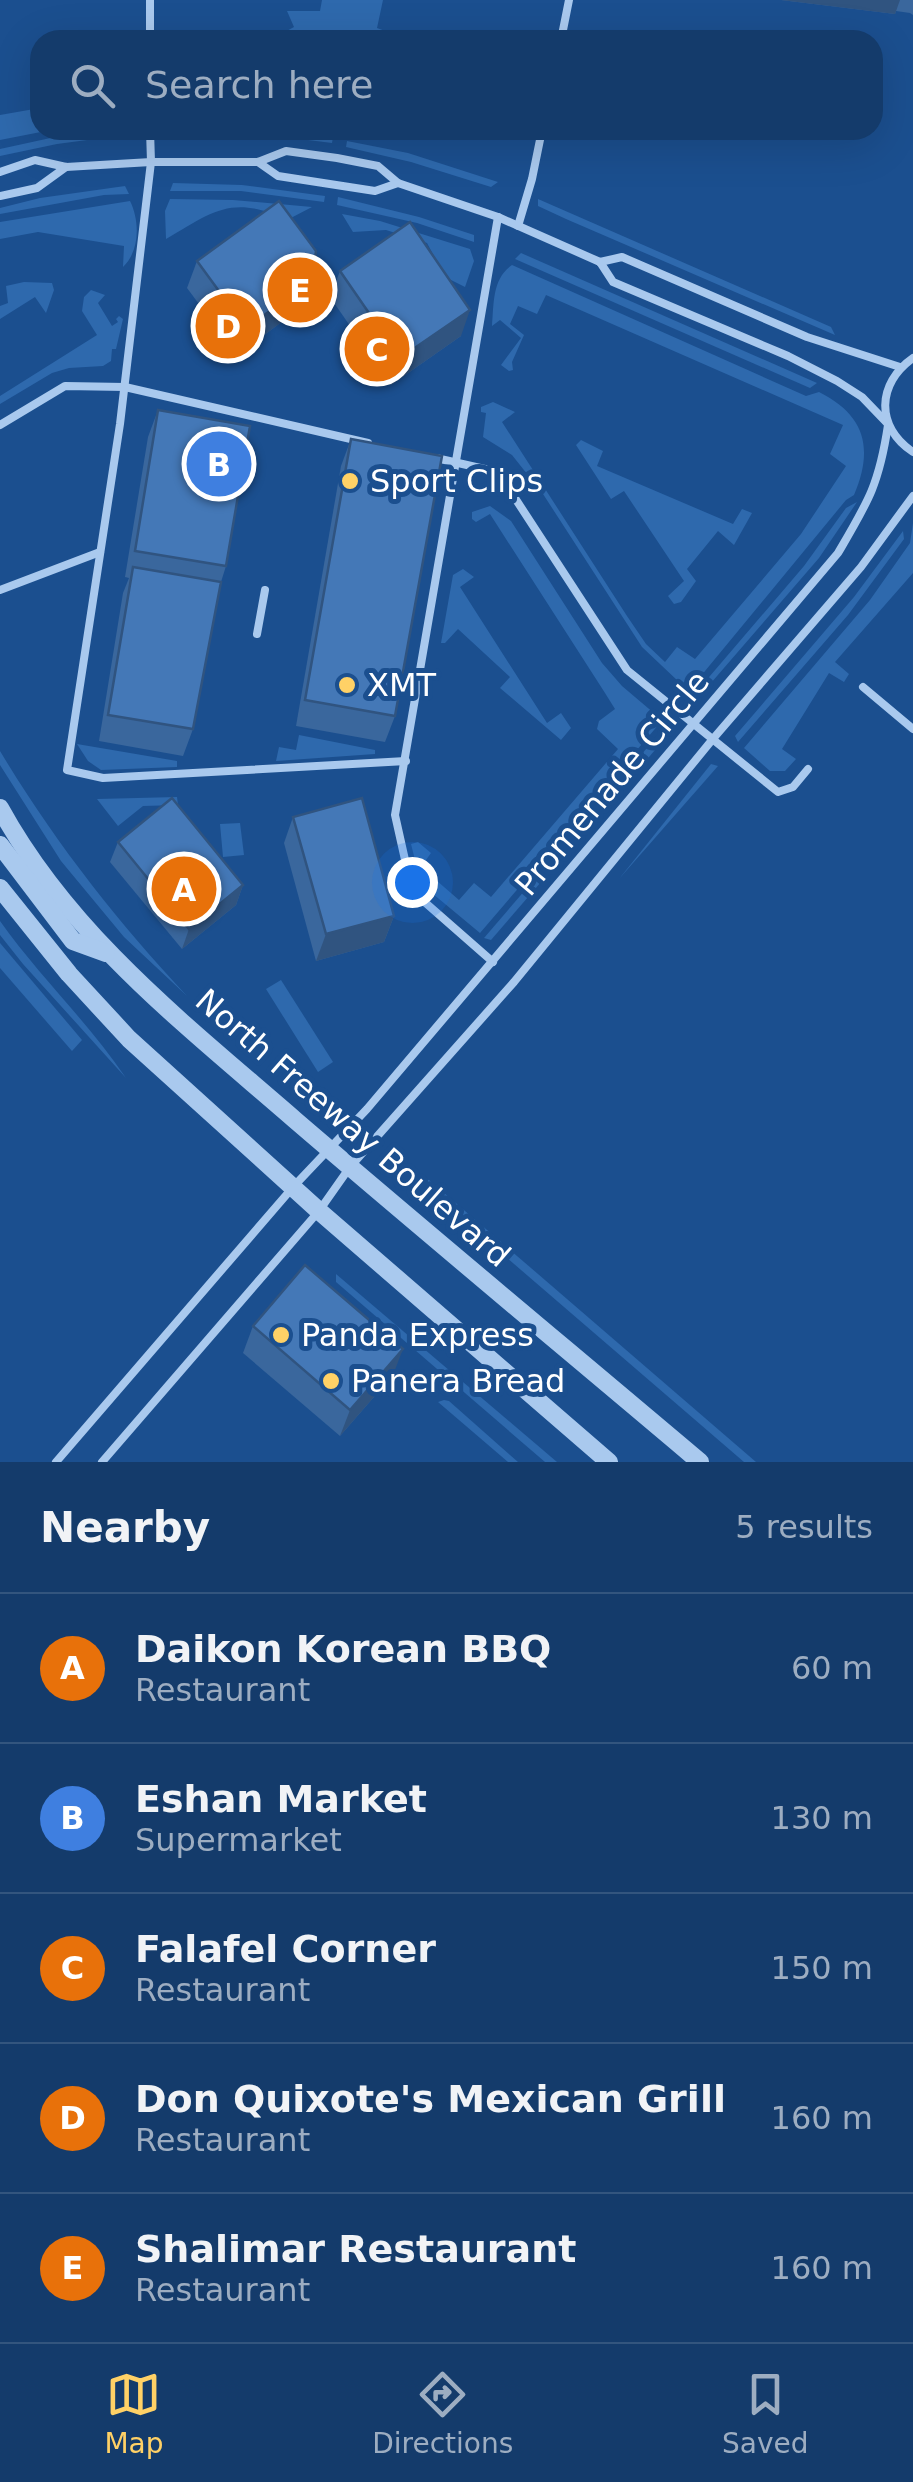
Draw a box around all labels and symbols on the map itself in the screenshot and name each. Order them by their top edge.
pin: E [268,252,332,328]
pin: D [196,288,260,364]
pin: C [344,312,410,386]
pin: B [186,426,252,502]
place label: Sport Clips [370,462,543,500]
marker: Sport Clips [339,470,361,492]
street label: Promenade Circle [507,663,717,903]
place label: XMT [367,666,437,704]
marker: XMT [336,674,358,696]
pin: A [152,852,216,926]
your location [387,857,438,908]
street label: North Freeway Boulevard [188,981,518,1275]
place label: Panda Express [301,1316,534,1354]
marker: Panda Express [270,1324,292,1346]
place label: Panera Bread [351,1362,565,1400]
marker: Panera Bread [320,1370,342,1392]

